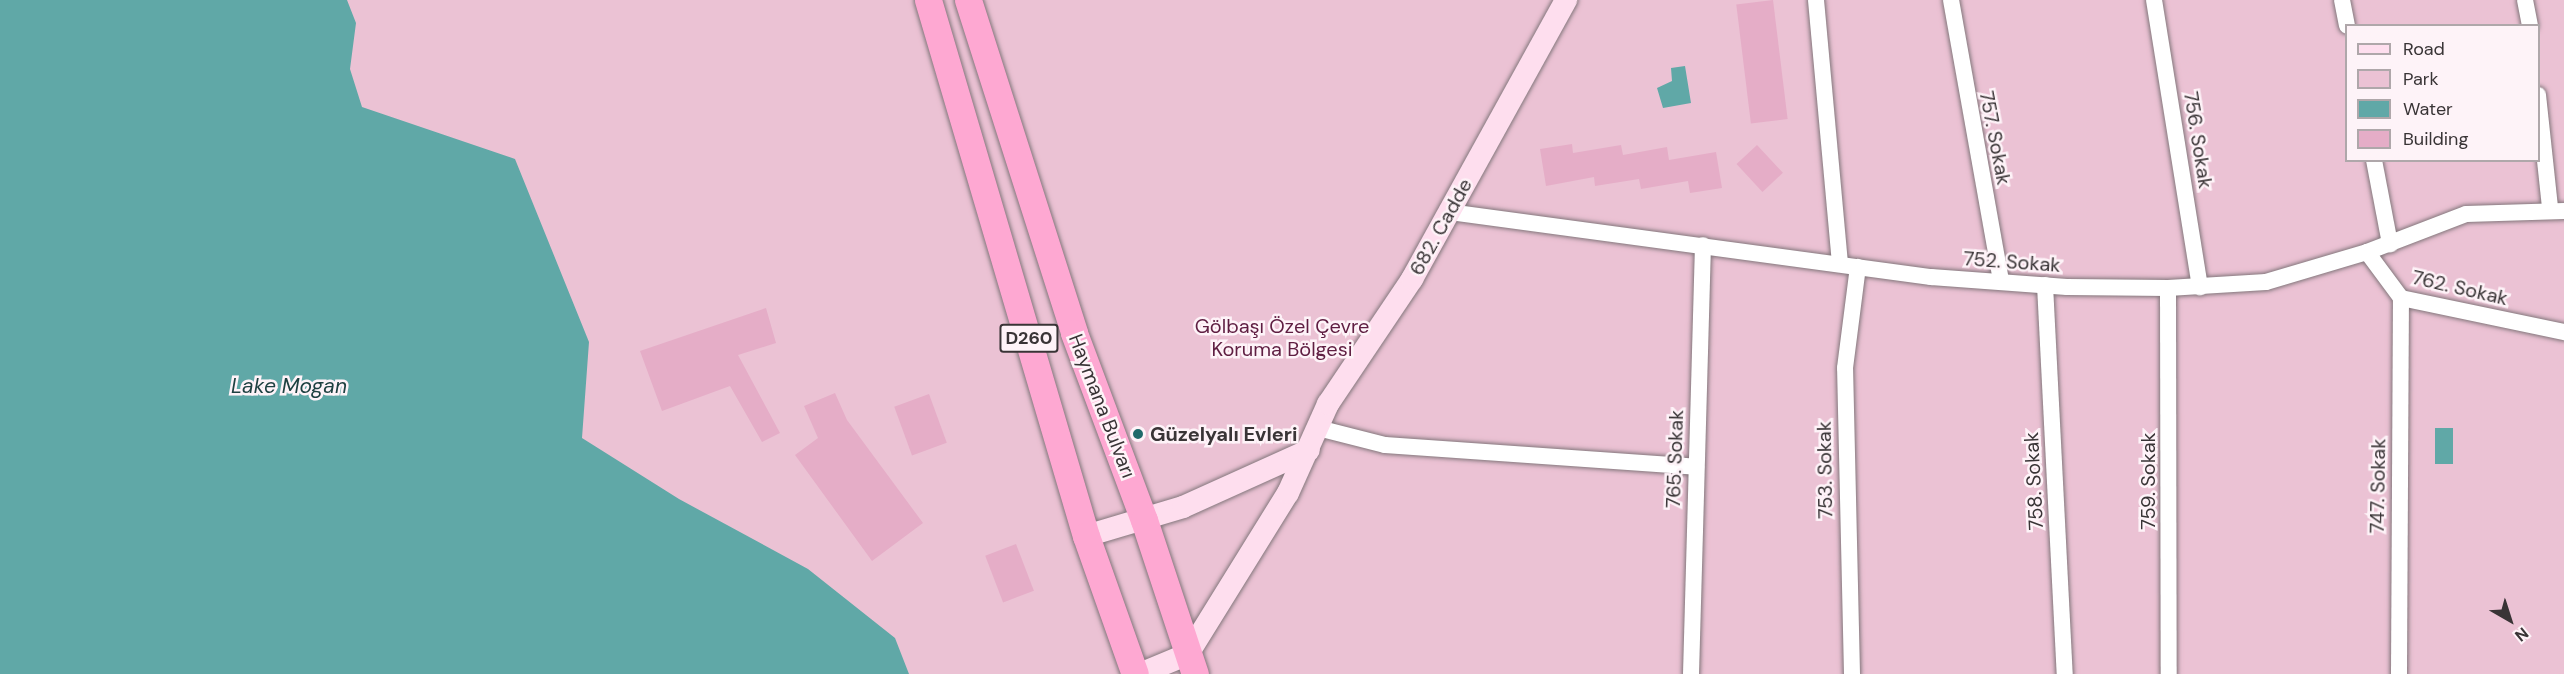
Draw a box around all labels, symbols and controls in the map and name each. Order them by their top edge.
legend [2345,24,2540,162]
text: Road [2403,37,2445,61]
text: Park [2403,67,2439,91]
street label: 757. Sokak [1974,89,2016,187]
street label: 756. Sokak [2178,90,2218,190]
text: Water [2403,97,2453,121]
text: Building [2403,127,2468,151]
street label: 682. Cadde [1405,174,1477,280]
street label: 752. Sokak [1963,247,2061,277]
street label: 762. Sokak [2410,265,2510,311]
park label: Gölbaşı Özel Çevre Koruma Bölgesi [1195,314,1369,361]
road number: D260 [999,323,1059,353]
street label: Haymana Bulvarı [1063,331,1141,481]
water label: Lake Mogan [231,373,347,399]
street label: 765. Sokak [1661,410,1689,508]
street label: 753. Sokak [1812,421,1838,519]
place label: Güzelyalı Evleri [1150,422,1297,446]
marker: Güzelyalı Evleri [1131,427,1145,441]
street label: 758. Sokak [2019,431,2049,531]
street label: 759. Sokak [2136,432,2160,530]
street label: 747. Sokak [2365,438,2391,534]
north arrow [2480,590,2540,650]
text: N [2511,623,2533,646]

